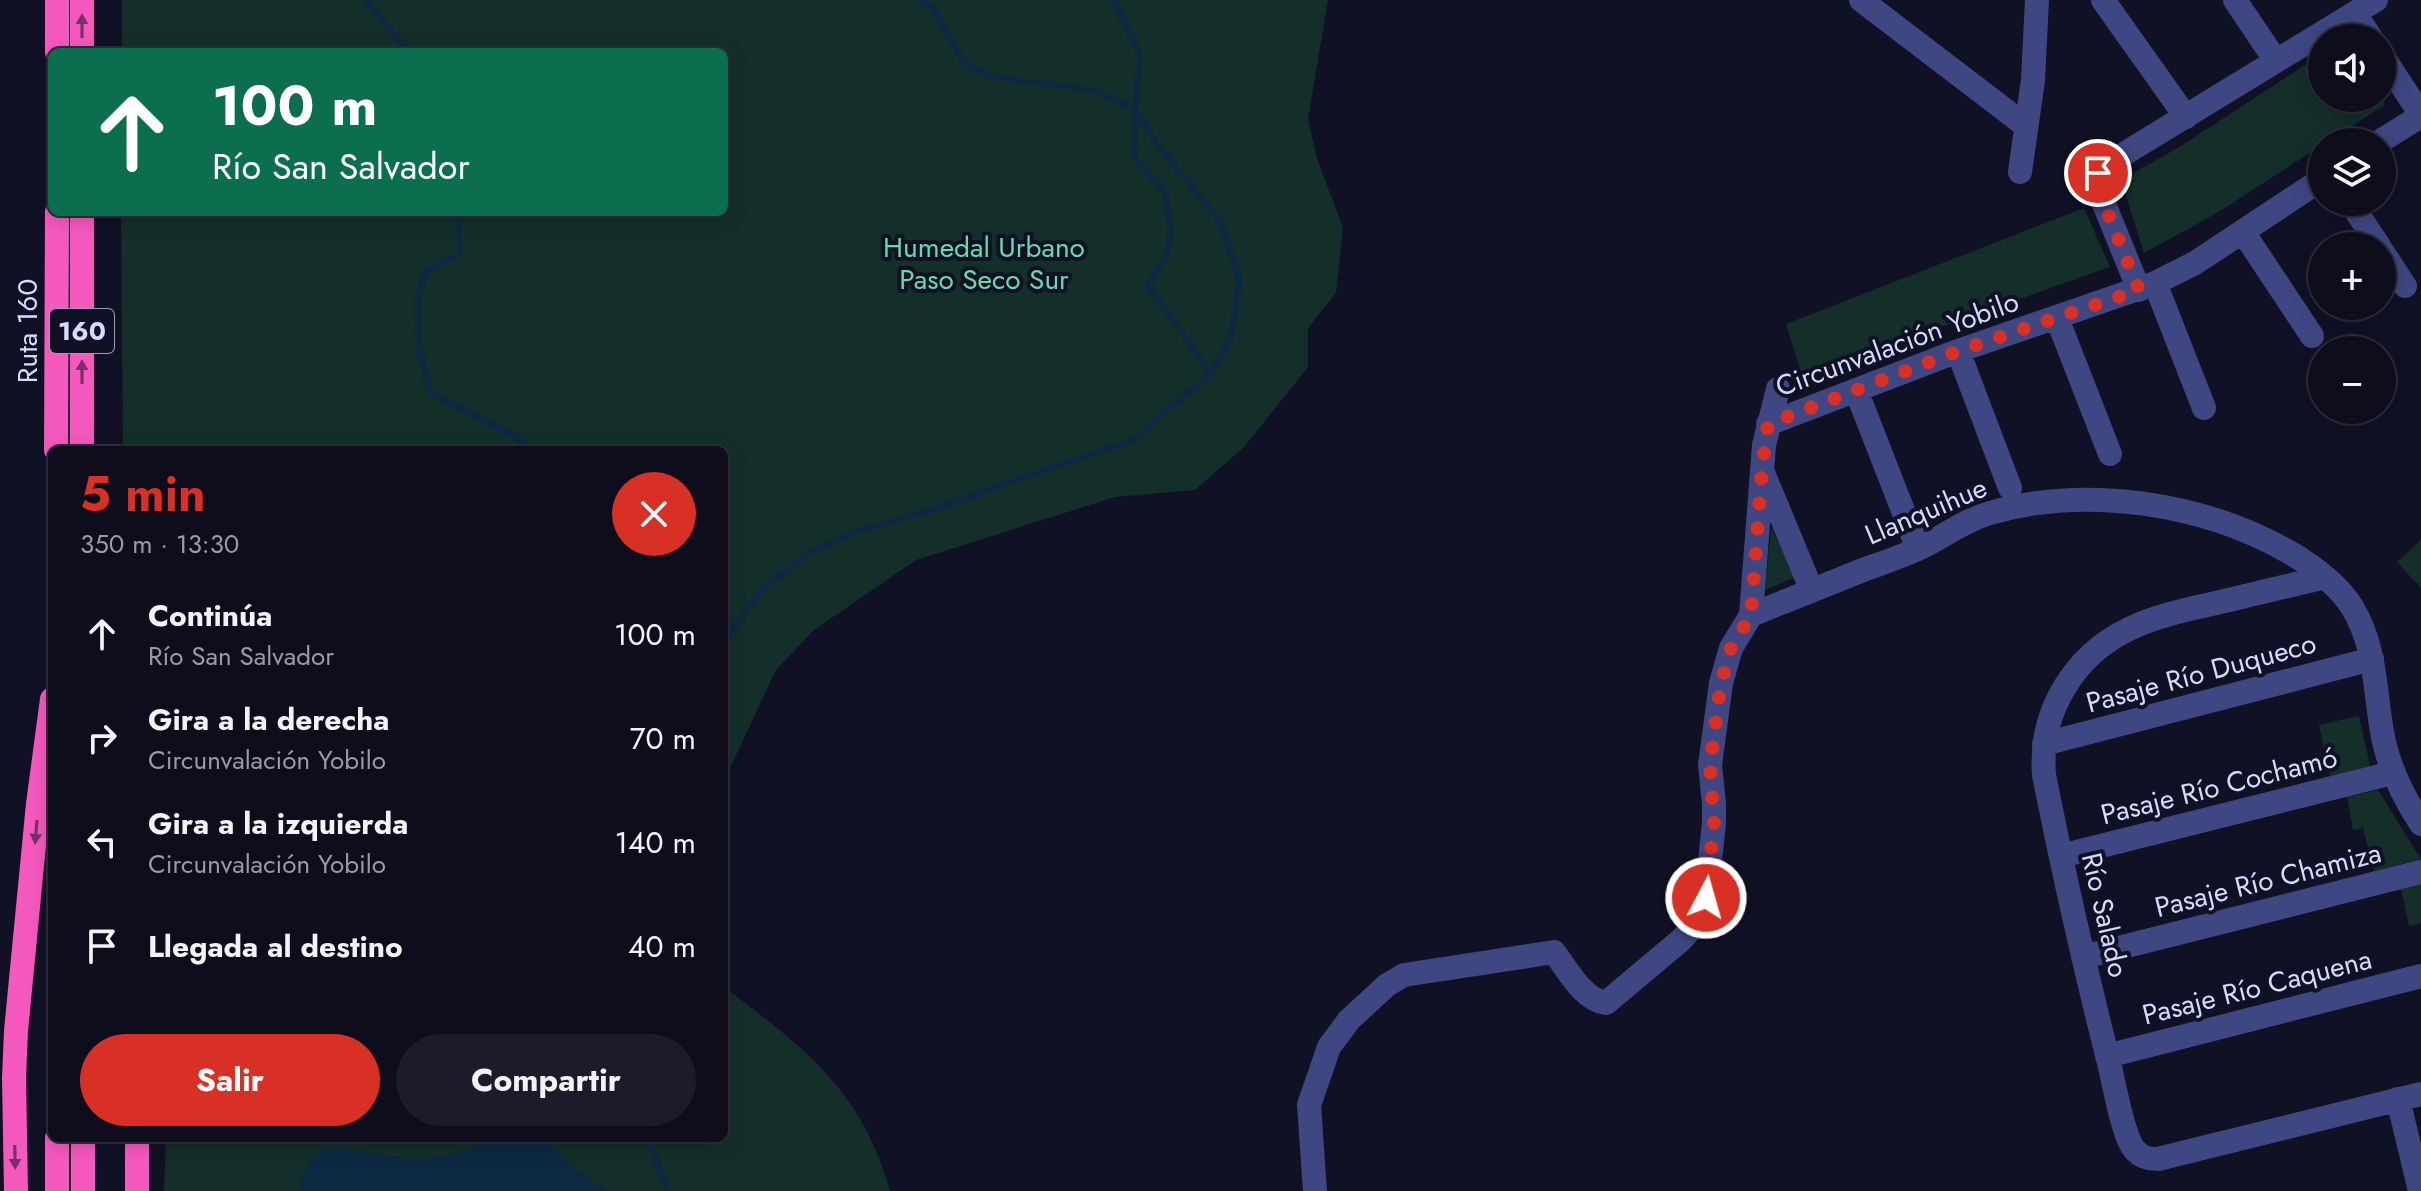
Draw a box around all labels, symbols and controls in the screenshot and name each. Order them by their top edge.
one-way arrow [76,13,88,38]
map controls [2308,24,2396,424]
button: sound [2308,24,2396,112]
text: 100 m [212,65,377,146]
icon: ahead [80,80,184,184]
button: layers [2308,128,2396,216]
pin [2064,139,2132,207]
text: Río San Salvador [212,140,470,192]
icon: arrive [2076,151,2120,195]
park label: Humedal Urbano Paso Seco Sur [883,227,1085,300]
button: + [2308,232,2396,320]
street label: Ruta 160 [7,279,48,383]
street label: Circunvalación Yobilo [1770,281,2024,407]
road number: 160 [50,309,114,353]
button: − [2308,336,2396,424]
one-way arrow [76,359,88,384]
text: 5 min [80,460,206,529]
street label: Llanquihue [1859,467,1993,555]
button: close [612,472,696,556]
text: 350 m · 13:30 [80,525,239,563]
text: Continúa [148,594,272,637]
icon: ahead [80,612,124,656]
text: 100 m [614,613,696,656]
street label: Pasaje Río Duqueco [2081,623,2321,723]
text: Río San Salvador [148,637,334,675]
text: Gira a la derecha [148,698,389,741]
icon: right [80,716,124,760]
text: 70 m [630,717,696,760]
street label: Pasaje Río Cochamó [2096,737,2342,835]
text: Circunvalación Yobilo [148,741,386,779]
text: Gira a la izquierda [148,802,408,845]
one-way arrow [29,820,42,845]
icon: left [80,820,124,864]
text: 140 m [615,821,696,864]
street label: Pasaje Río Chamiza [2150,832,2386,928]
text: Circunvalación Yobilo [148,845,386,883]
street label: Río Salado [2071,849,2139,981]
position arrow [1664,856,1748,940]
icon: arrive [80,924,124,968]
text: Llegada al destino [148,925,403,968]
text: 40 m [628,925,696,968]
street label: Pasaje Río Caquena [2138,939,2376,1035]
button: Salir [80,1034,380,1126]
button: Compartir [396,1034,696,1126]
one-way arrow [9,1145,21,1170]

